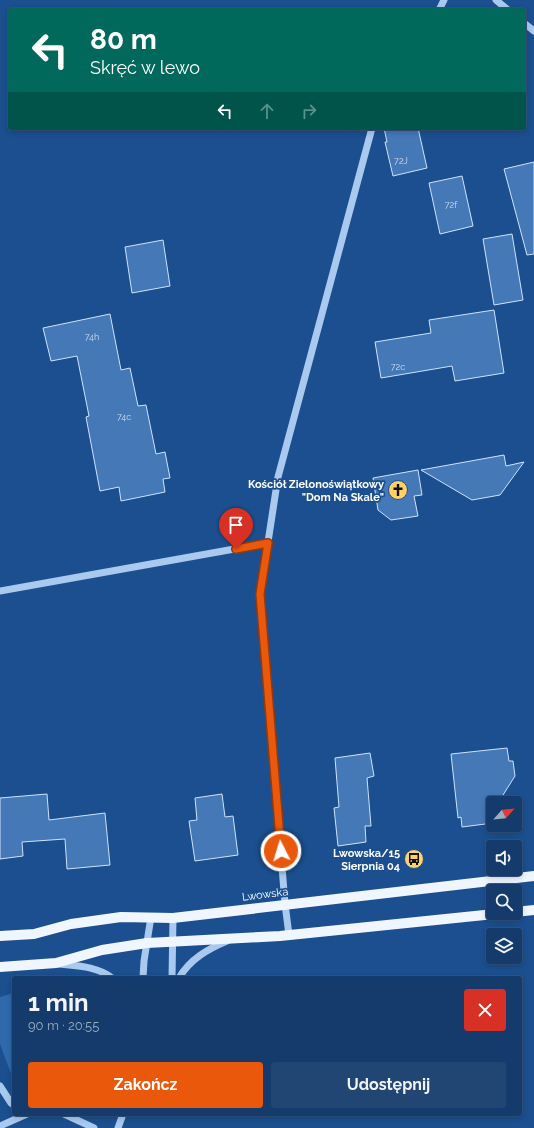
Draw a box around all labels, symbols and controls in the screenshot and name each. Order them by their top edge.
text: 80 m [90,23,157,56]
icon: left [24,24,76,76]
text: Skręć w lewo [90,57,200,78]
icon: left [214,100,236,122]
icon: ahead [256,100,278,122]
icon: right [298,100,320,122]
house number: 72J [394,156,408,166]
house number: 72f [445,200,458,210]
house number: 74h [85,332,99,342]
house number: 72c [391,362,405,372]
house number: 74c [117,412,131,422]
place label: Kościół Zielonoświątkowy "Dom Na Skale" [248,478,384,504]
church icon: Kościół Zielonoświątkowy "Dom Na Skale" [387,479,409,501]
pin [219,508,253,549]
icon: arrive [225,514,247,536]
north arrow [486,796,522,832]
map controls [486,796,522,964]
position arrow [260,830,302,872]
button: sound [486,840,522,876]
place label: Lwowska/15 Sierpnia 04 [333,847,400,873]
bus stop icon: Lwowska/15 Sierpnia 04 [403,848,425,870]
button: search [486,884,522,920]
street label: Lwowska [241,885,289,904]
button: layers [486,928,522,964]
text: 1 min [28,988,89,1017]
button: close [464,989,506,1031]
text: 90 m · 20:55 [28,1018,99,1033]
button: Zakończ [28,1062,263,1108]
button: Udostępnij [271,1062,506,1108]

